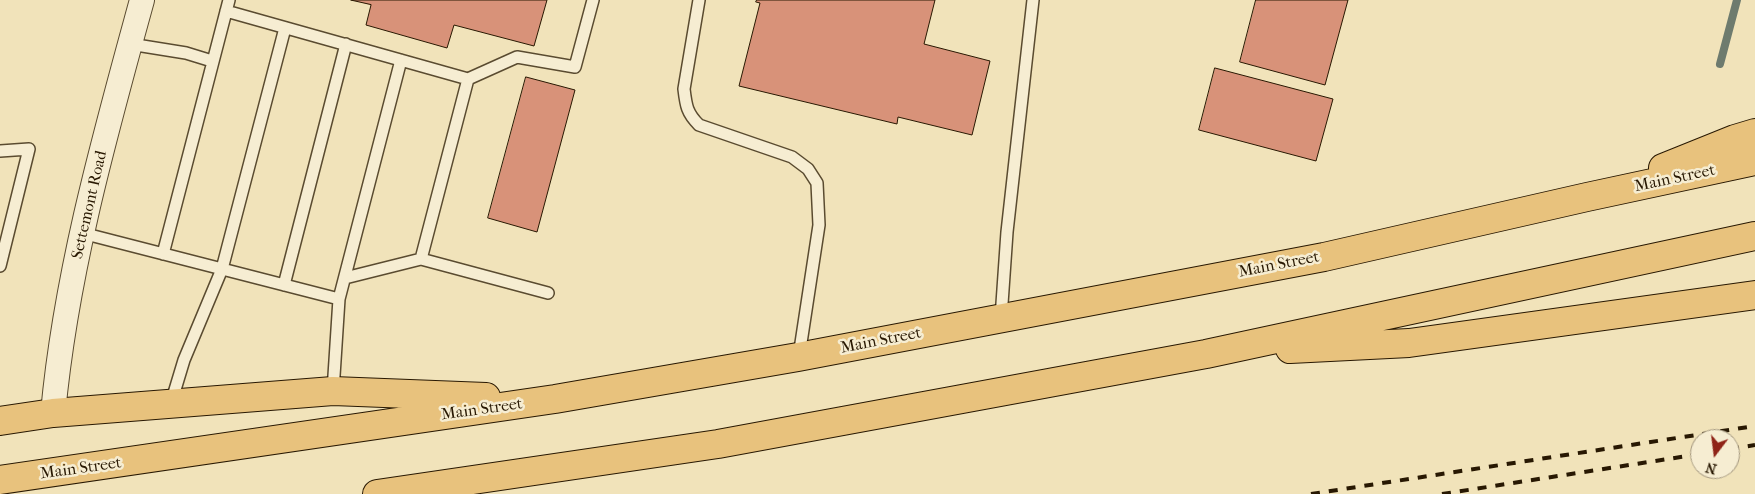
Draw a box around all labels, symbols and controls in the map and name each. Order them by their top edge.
street label: Settemont Road [68,149,112,261]
street label: Main Street [1633,161,1717,197]
street label: Main Street [1237,248,1321,282]
street label: Main Street [839,324,923,358]
street label: Main Street [440,395,524,425]
north arrow [1690,429,1740,479]
street label: Main Street [39,454,123,484]
text: N [1704,458,1719,478]

